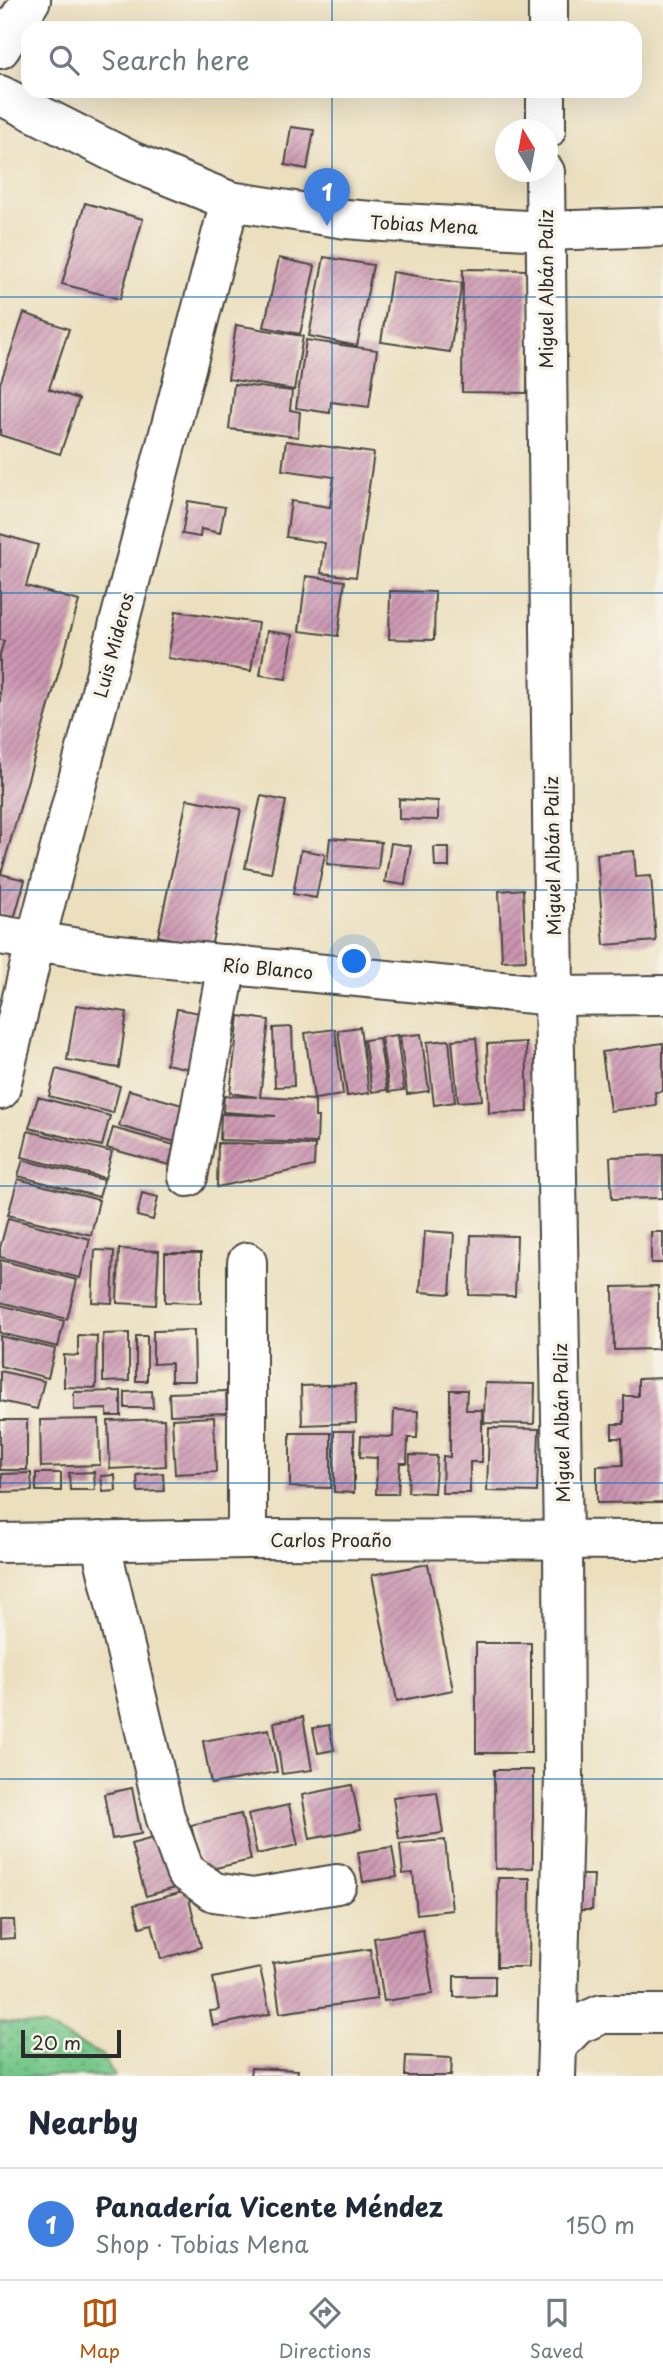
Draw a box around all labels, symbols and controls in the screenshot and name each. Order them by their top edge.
search box [21,21,642,98]
text: Search here [101,40,250,79]
icon: search [45,41,83,79]
north arrow [495,119,558,182]
pin: 1 [304,168,350,226]
street label: Tobias Mena [369,208,480,240]
street label: Miguel Albán Paliz [532,209,559,369]
street label: Luis Mideros [86,589,140,701]
street label: Miguel Albán Paliz [537,776,567,936]
your location [337,944,371,978]
street label: Río Blanco [222,951,314,985]
street label: Miguel Albán Paliz [546,1343,576,1503]
street label: Carlos Proaño [270,1526,392,1553]
scale bar [21,2027,121,2059]
text: 20 m [32,2028,81,2056]
text: Nearby [28,2099,138,2144]
text: Panadería Vicente Méndez [95,2187,443,2226]
text: 1 [46,2207,57,2242]
text: 150 m [566,2207,635,2242]
text: Shop · Tobias Mena [95,2226,309,2261]
tab: Map [79,2294,120,2364]
tab: Directions [279,2294,371,2364]
tab: Saved [530,2294,584,2364]

